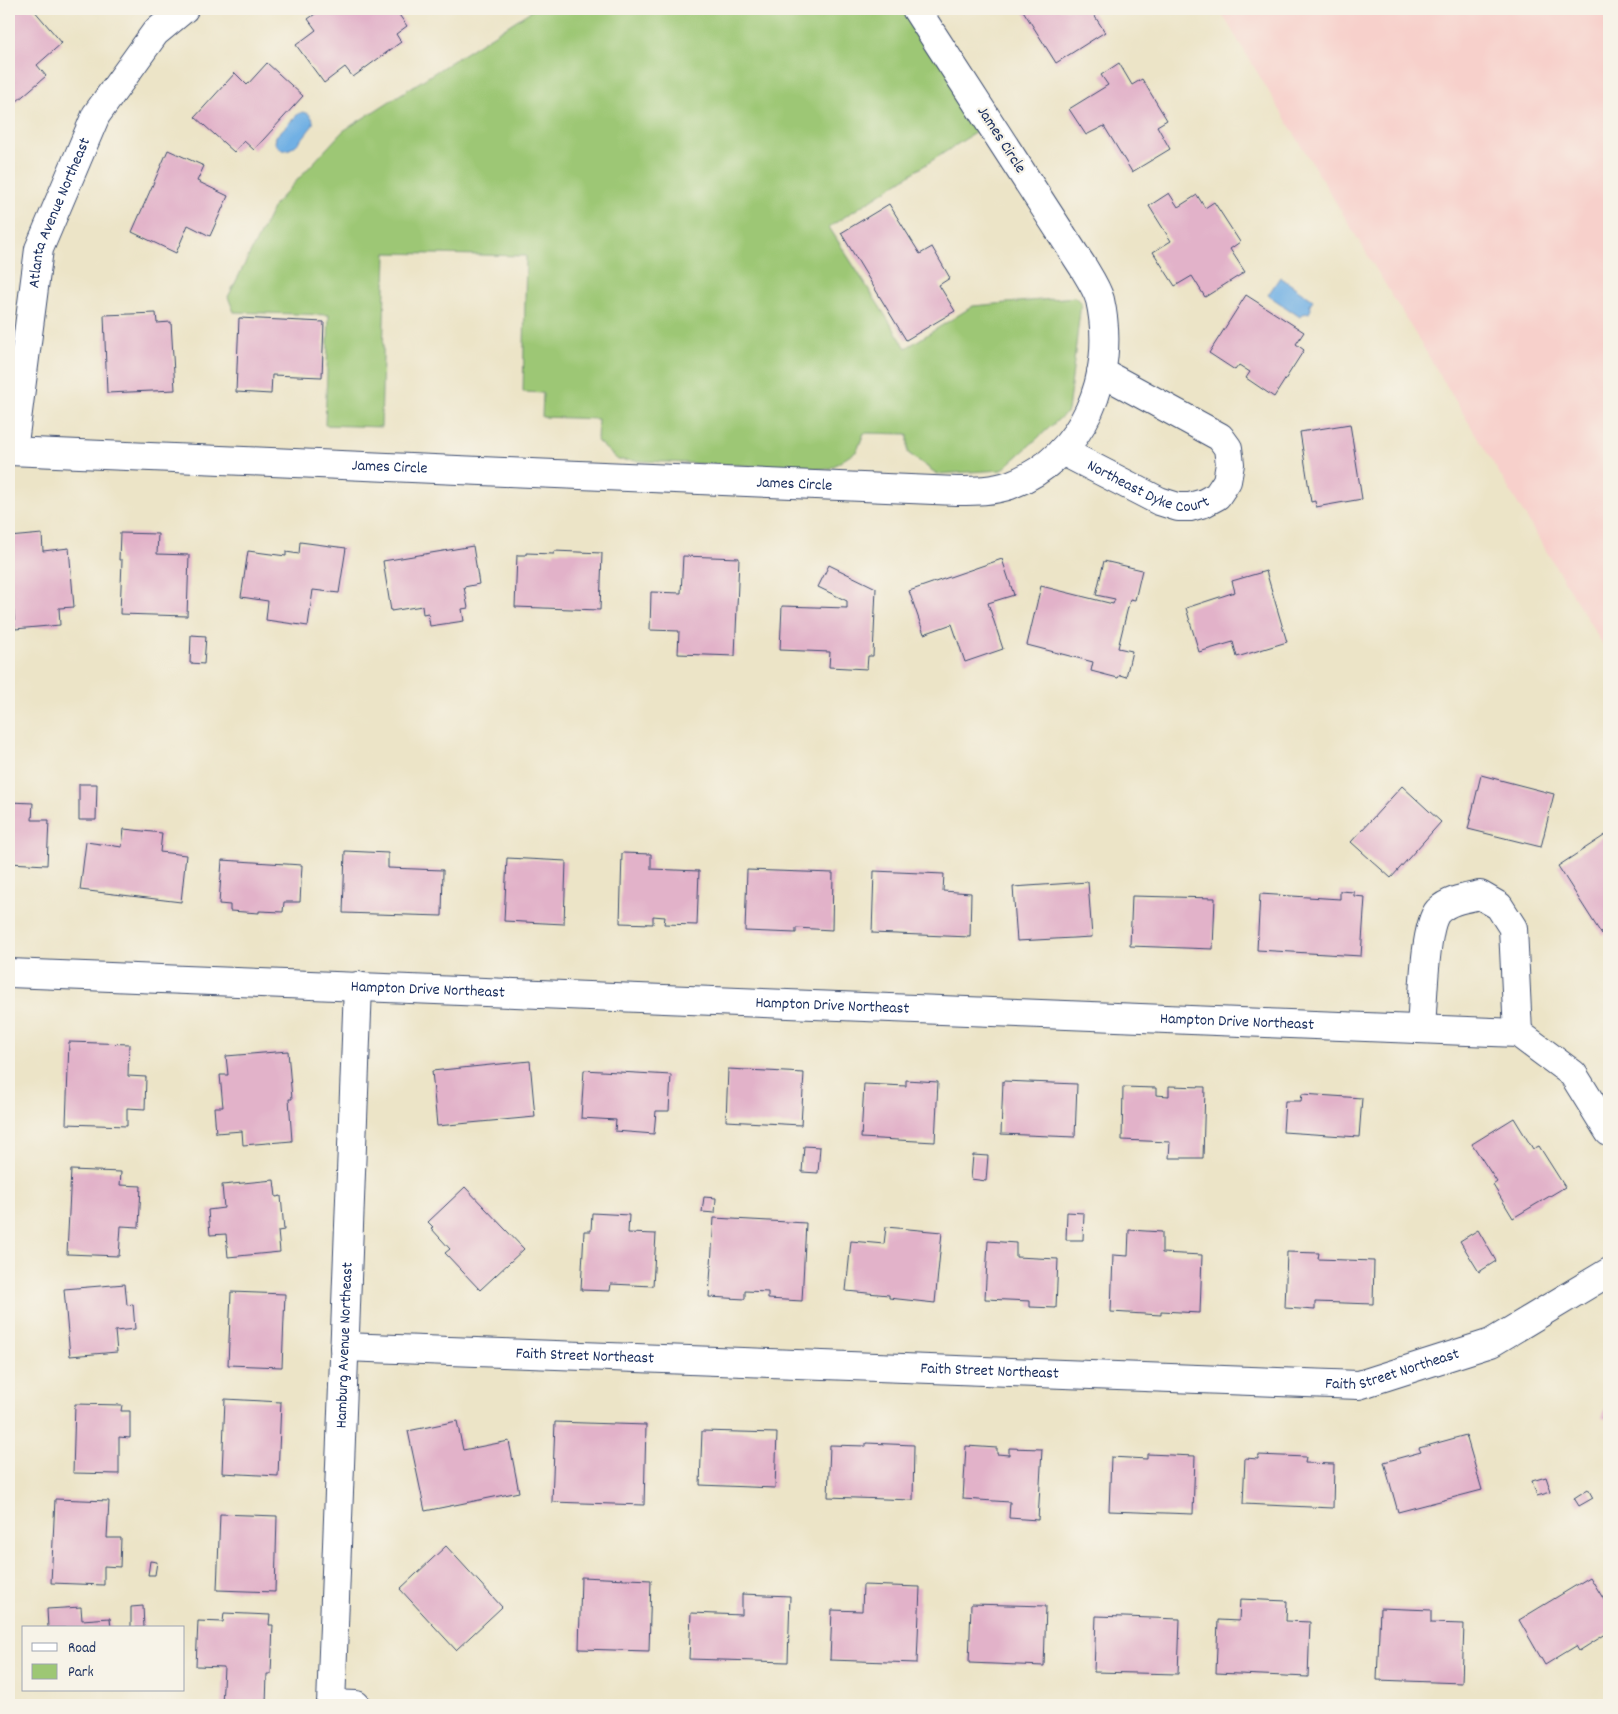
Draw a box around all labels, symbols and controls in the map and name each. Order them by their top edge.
street label: James Circle [971,102,1031,178]
street label: Atlanta Avenue Northeast [23,134,97,290]
street label: James Circle [351,454,428,480]
street label: Northeast Dyke Court [1083,454,1214,519]
street label: James Circle [756,471,833,497]
street label: Hampton Drive Northeast [350,975,505,1004]
street label: Hampton Drive Northeast [755,991,910,1020]
street label: Hampton Drive Northeast [1160,1007,1315,1036]
street label: Hamburg Avenue Northeast [330,1262,359,1429]
street label: Faith Street Northeast [515,1342,655,1370]
street label: Faith Street Northeast [1325,1342,1462,1397]
street label: Faith Street Northeast [920,1357,1059,1385]
legend [22,1626,185,1692]
text: Road [68,1638,96,1660]
text: Park [68,1662,94,1684]

